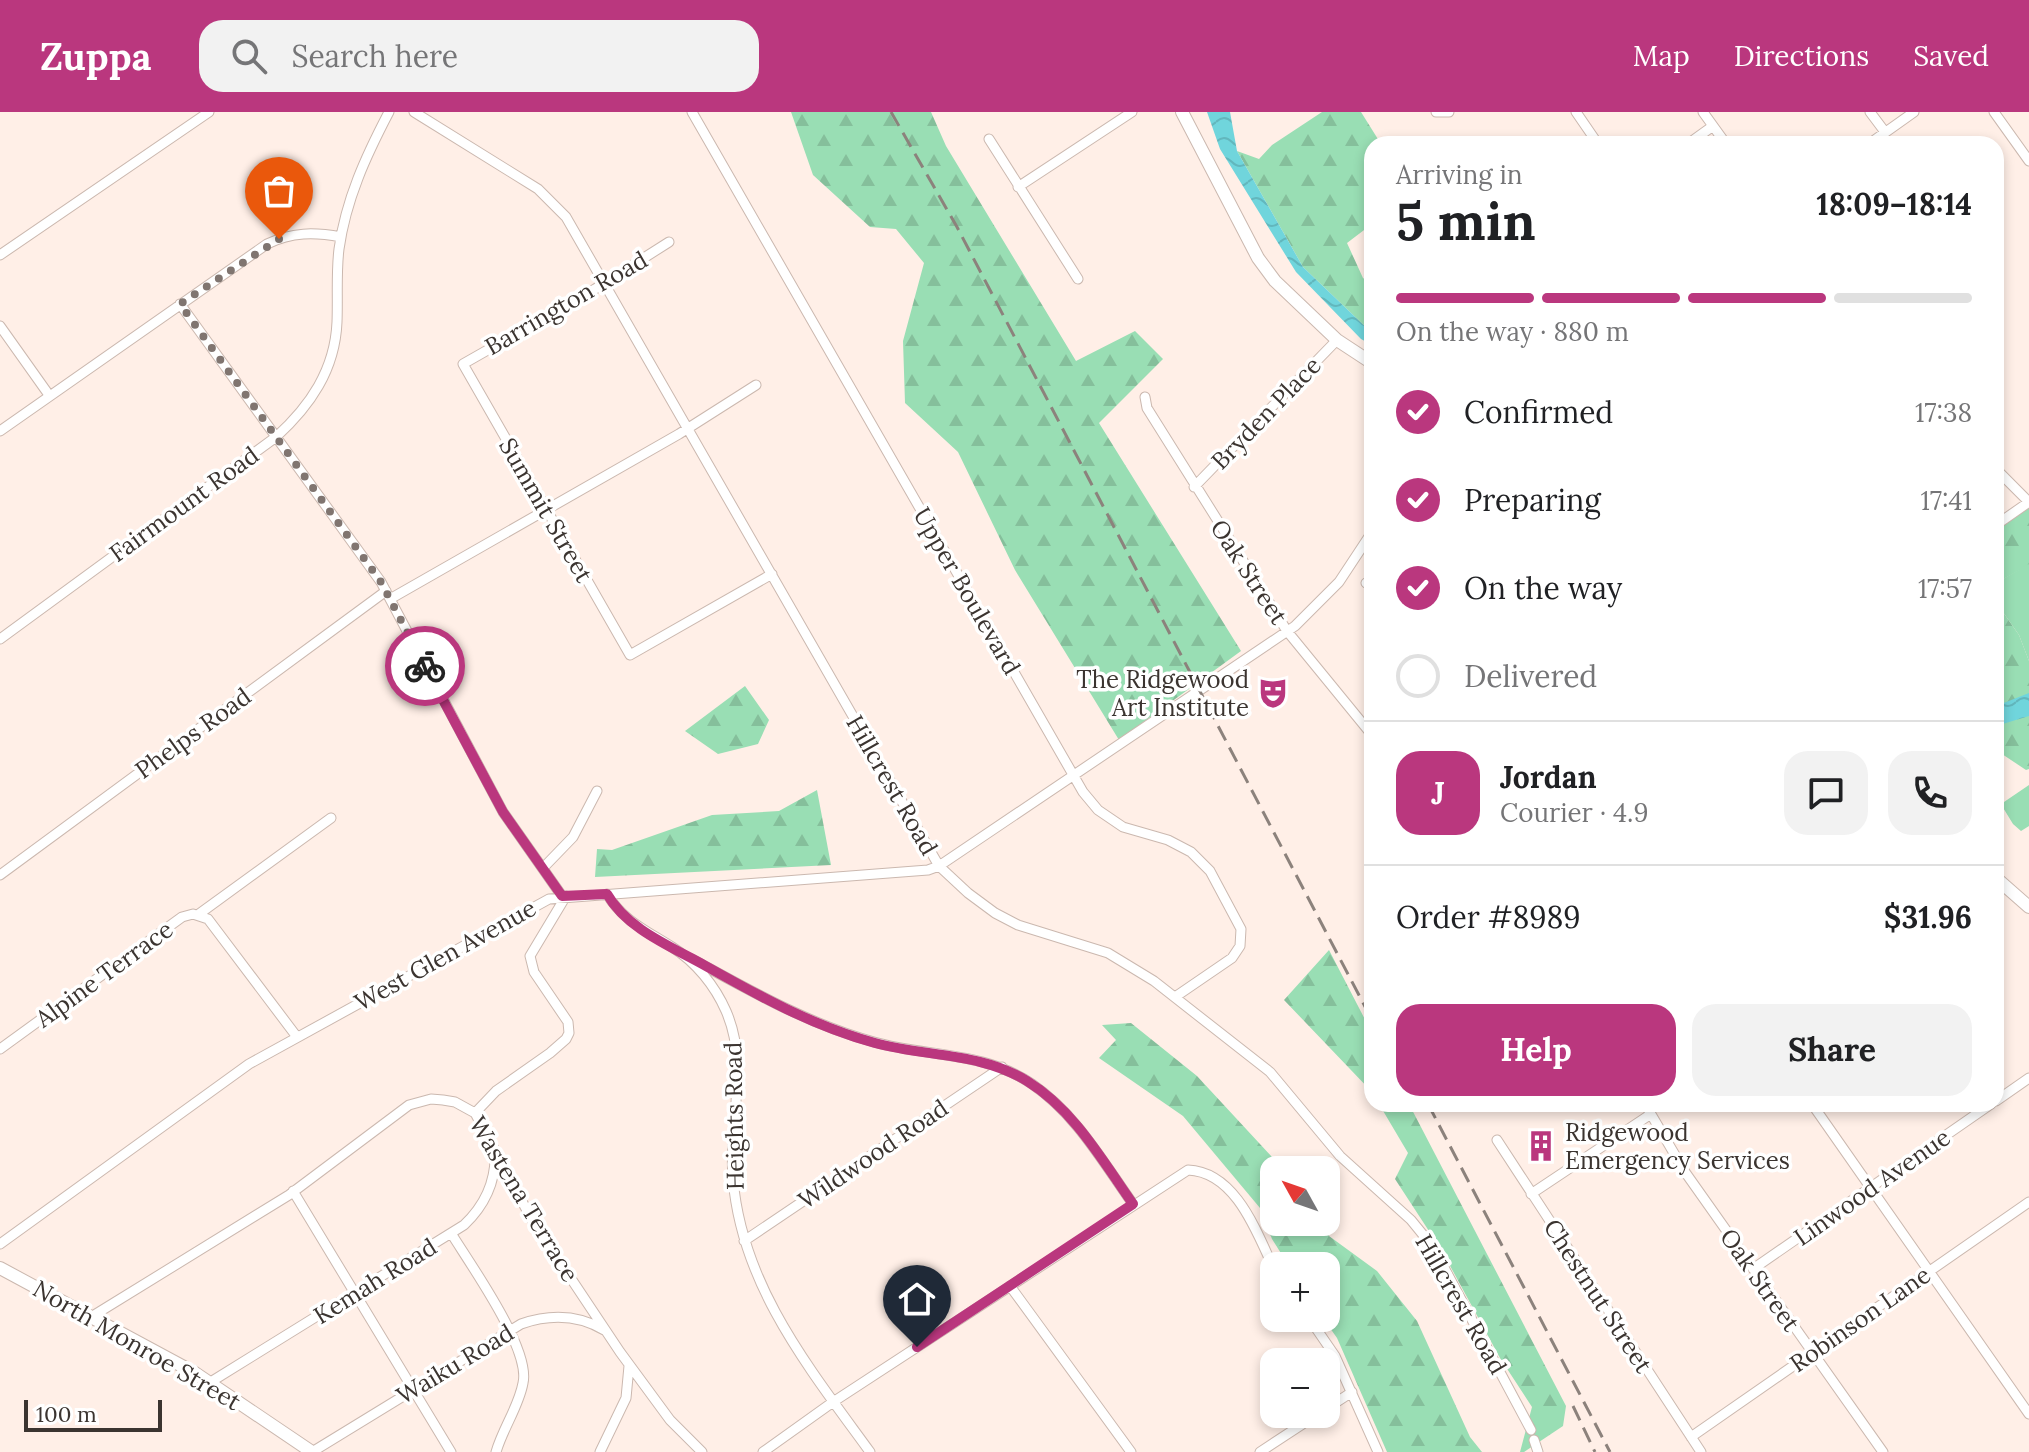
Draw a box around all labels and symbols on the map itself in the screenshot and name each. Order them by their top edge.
pin [245,157,313,239]
street label: Barrington Road [479,244,653,362]
street label: Bryden Place [1204,350,1328,476]
street label: Summit Street [492,432,600,588]
street label: Fairmount Road [103,439,265,569]
street label: Upper Boulevard [907,502,1027,680]
street label: Oak Street [1204,514,1295,631]
courier [385,626,465,706]
place label: The Ridgewood Art Institute [1076,664,1249,723]
theatre icon: The Ridgewood Art Institute [1256,676,1290,710]
street label: Phelps Road [129,681,257,785]
street label: Hillcrest Road [839,709,945,861]
street label: West Glen Avenue [349,892,541,1018]
street label: Alpine Terrace [28,914,179,1035]
street label: Heights Road [717,1042,751,1190]
street label: Wildwood Road [792,1092,954,1216]
street label: Wastena Terrace [462,1111,586,1287]
place label: Ridgewood Emergency Services [1565,1117,1790,1176]
street label: Linwood Avenue [1788,1122,1956,1252]
building icon: Ridgewood Emergency Services [1524,1129,1558,1163]
north arrow [1260,1156,1340,1236]
street label: Chestnut Street [1537,1213,1660,1379]
street label: Oak Street [1713,1222,1807,1338]
street label: Hillcrest Road [1408,1228,1514,1380]
street label: Kemah Road [308,1231,442,1331]
street label: Robinson Lane [1784,1259,1936,1379]
pin [883,1265,951,1347]
street label: North Monroe Street [28,1273,247,1417]
street label: Waiku Road [391,1317,519,1411]
scale bar [24,1396,162,1432]

